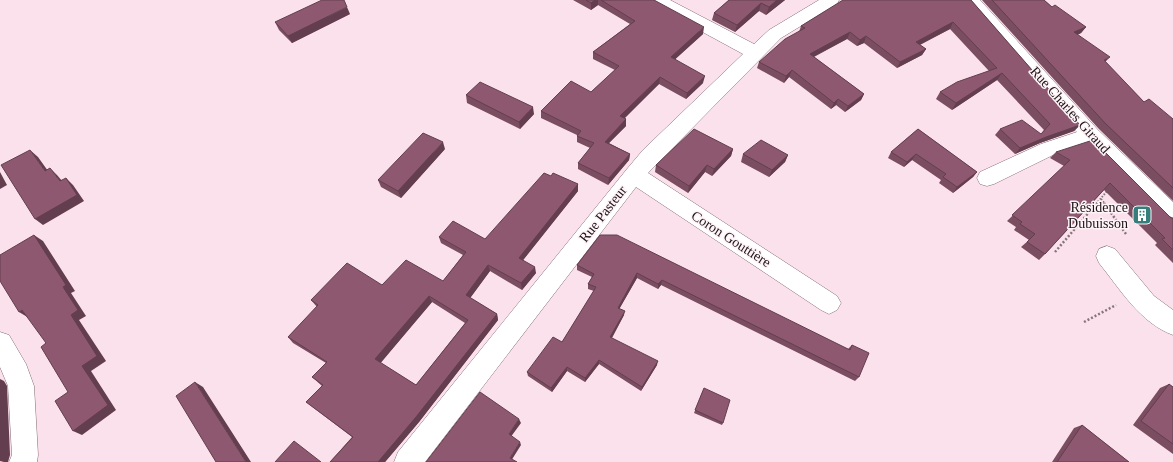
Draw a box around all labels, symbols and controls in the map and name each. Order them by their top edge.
street label: Rue Charles Giraud [1027,64,1113,156]
street label: Rue Pasteur [576,183,630,245]
place label: Résidence Dubuisson [1068,200,1128,231]
building icon: Résidence Dubuisson [1131,204,1153,226]
street label: Coron Gouttière [689,208,773,270]

